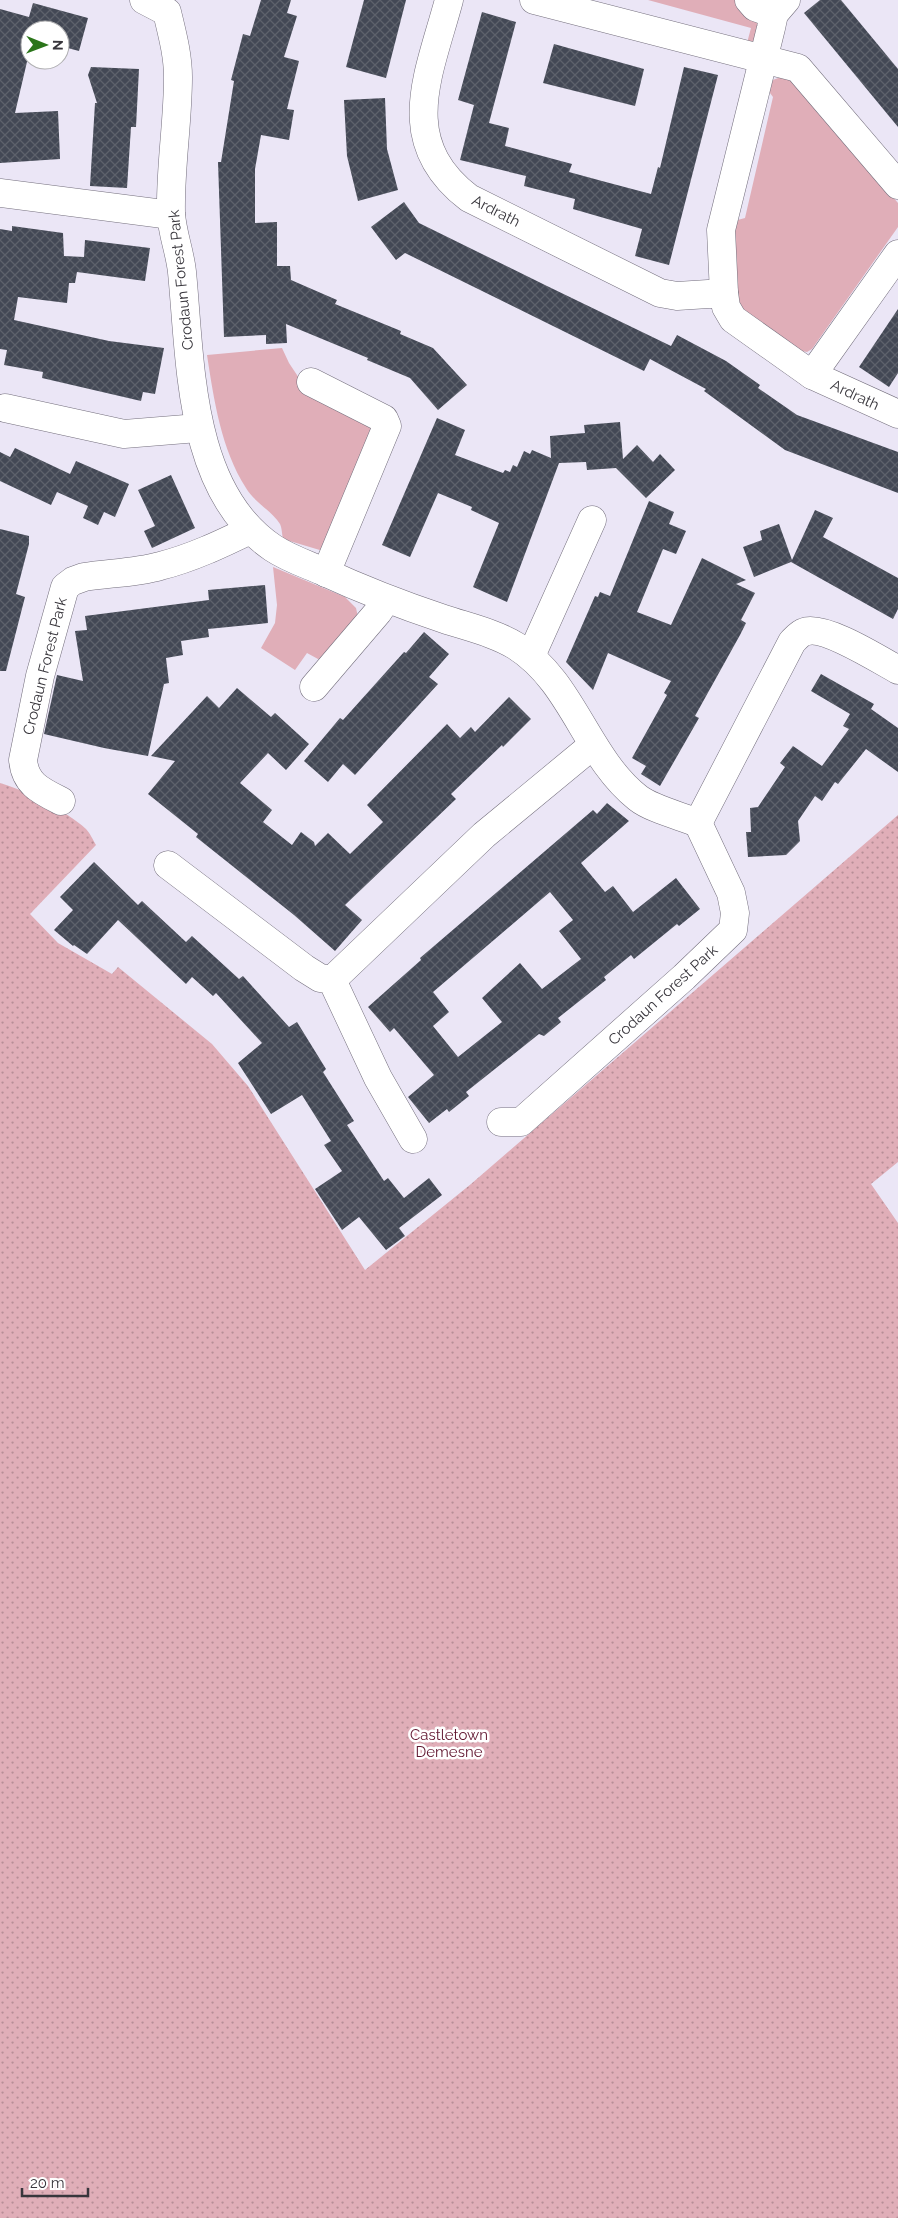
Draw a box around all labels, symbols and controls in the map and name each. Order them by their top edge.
north arrow [20,20,70,70]
text: N [50,40,66,51]
street label: Ardrath [469,191,523,231]
street label: Crodaun Forest Park [165,209,197,351]
street label: Ardrath [828,376,882,414]
street label: Crodaun Forest Park [19,595,71,737]
street label: Crodaun Forest Park [605,941,721,1049]
park label: Castletown Demesne [410,1726,488,1761]
scale bar [22,2166,89,2198]
text: 20 m [30,2174,65,2192]

